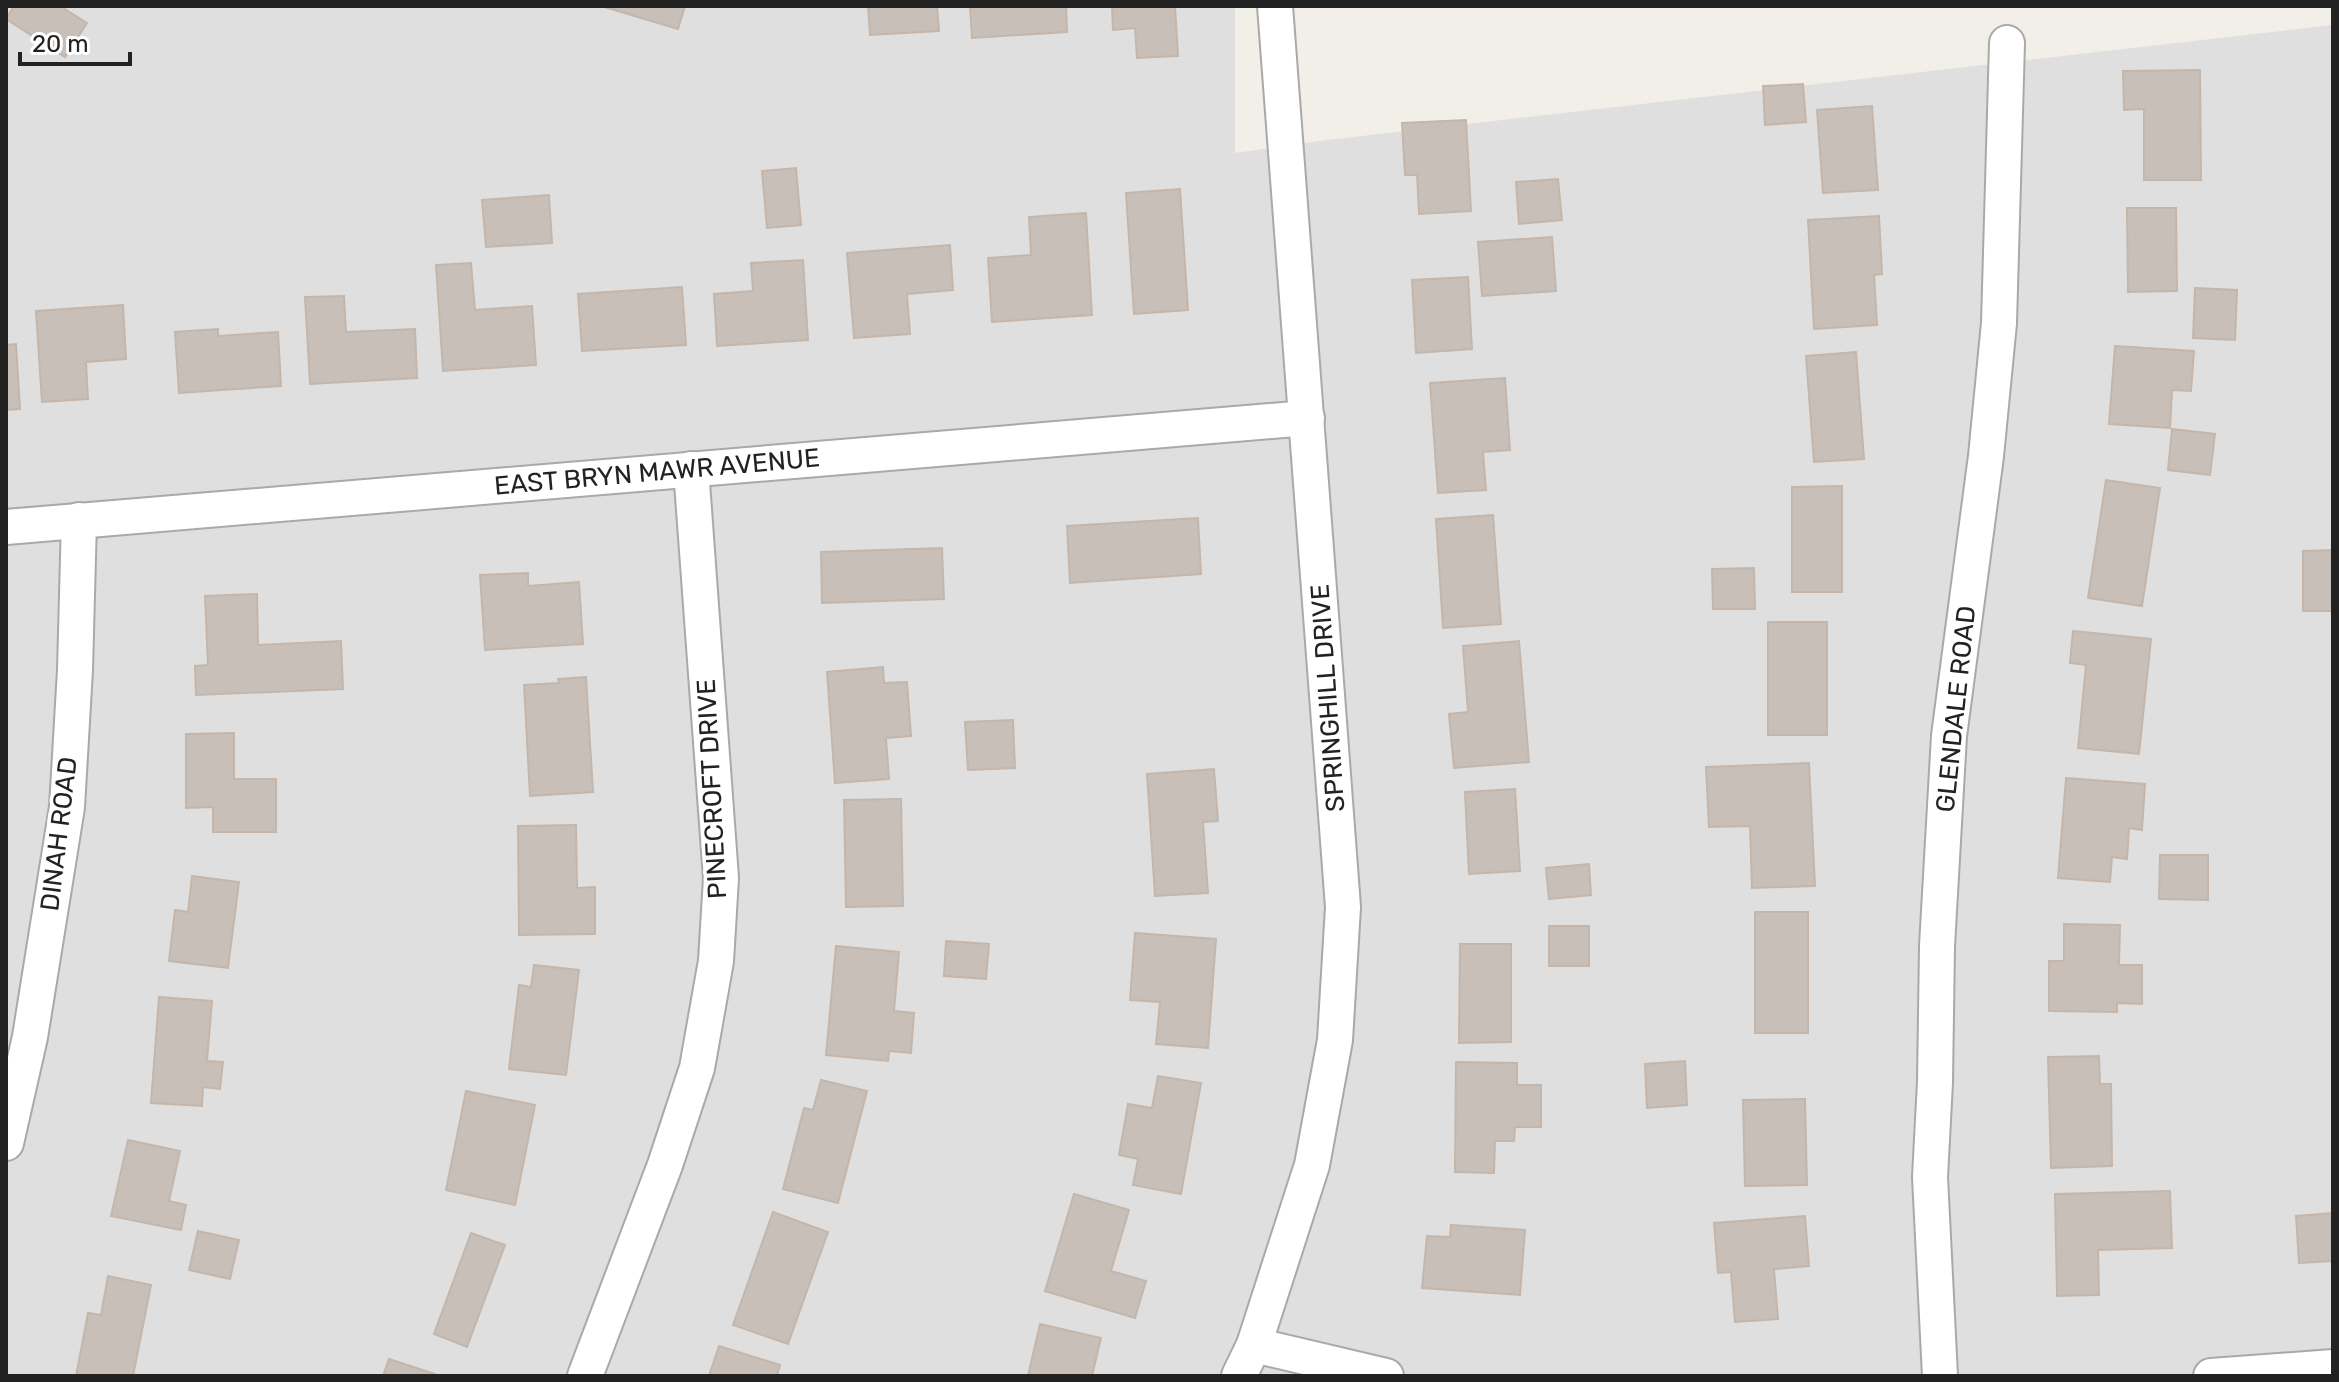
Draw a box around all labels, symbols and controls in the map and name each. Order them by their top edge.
scale bar [20,16,130,66]
text: 20 m [32,30,89,58]
street label: EAST BRYN MAWR AVENUE [493,442,821,502]
street label: SPRINGHILL DRIVE [1305,583,1351,813]
street label: GLENDALE ROAD [1930,604,1982,814]
street label: PINECROFT DRIVE [691,678,733,900]
street label: DINAH ROAD [34,755,84,913]

